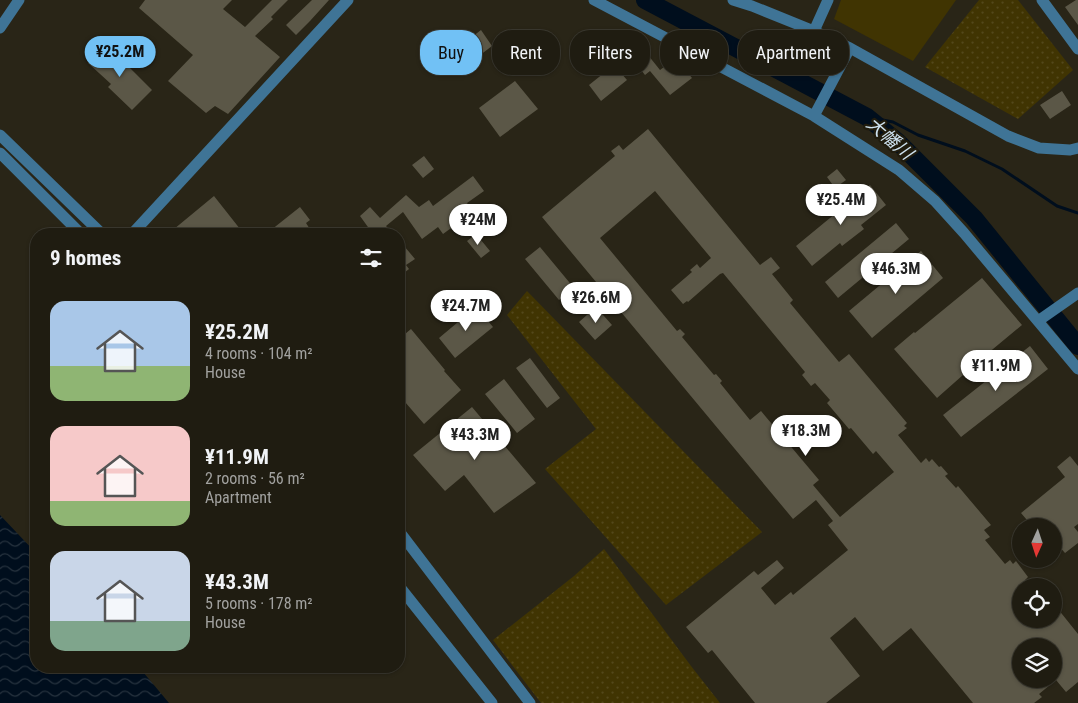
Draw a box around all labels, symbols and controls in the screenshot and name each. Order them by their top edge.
chip: Buy [420,30,482,75]
chip: Rent [492,30,560,75]
chip: Filters [570,30,650,75]
chip: New [660,30,728,75]
chip: Apartment [738,30,849,75]
pin: ¥25.2M [79,36,161,78]
text: ¥25.2M [96,42,144,61]
water label: 大幡川 [863,112,919,165]
pin: ¥25.4M [800,184,882,226]
text: ¥25.4M [817,190,865,209]
pin: ¥24M [448,204,508,246]
text: ¥24M [460,210,496,229]
icon: filters [357,244,385,272]
text: 9 homes [50,246,121,270]
pin: ¥46.3M [855,252,937,295]
text: ¥46.3M [872,259,920,278]
pin: ¥26.6M [555,282,637,324]
text: ¥26.6M [572,288,620,307]
pin: ¥24.7M [425,290,507,332]
text: ¥24.7M [442,296,490,315]
text: ¥25.2M [205,320,269,344]
icon: home [90,321,150,381]
text: 4 rooms · 104 m² [205,344,313,363]
pin: ¥11.9M [955,350,1037,392]
text: ¥11.9M [972,356,1020,375]
text: House [205,363,245,382]
pin: ¥18.3M [765,414,847,457]
pin: ¥43.3M [434,418,516,461]
text: ¥18.3M [782,421,830,440]
text: ¥43.3M [451,425,499,444]
text: ¥11.9M [205,445,269,469]
icon: home [90,446,150,506]
text: 2 rooms · 56 m² [205,469,305,488]
text: Apartment [205,488,272,507]
north arrow [1012,518,1062,568]
map controls [1012,518,1062,688]
text: ¥43.3M [205,570,269,594]
icon: home [90,571,150,631]
button: locate [1012,578,1062,628]
text: 5 rooms · 178 m² [205,594,313,613]
text: House [205,613,245,632]
button: layers [1012,638,1062,688]

